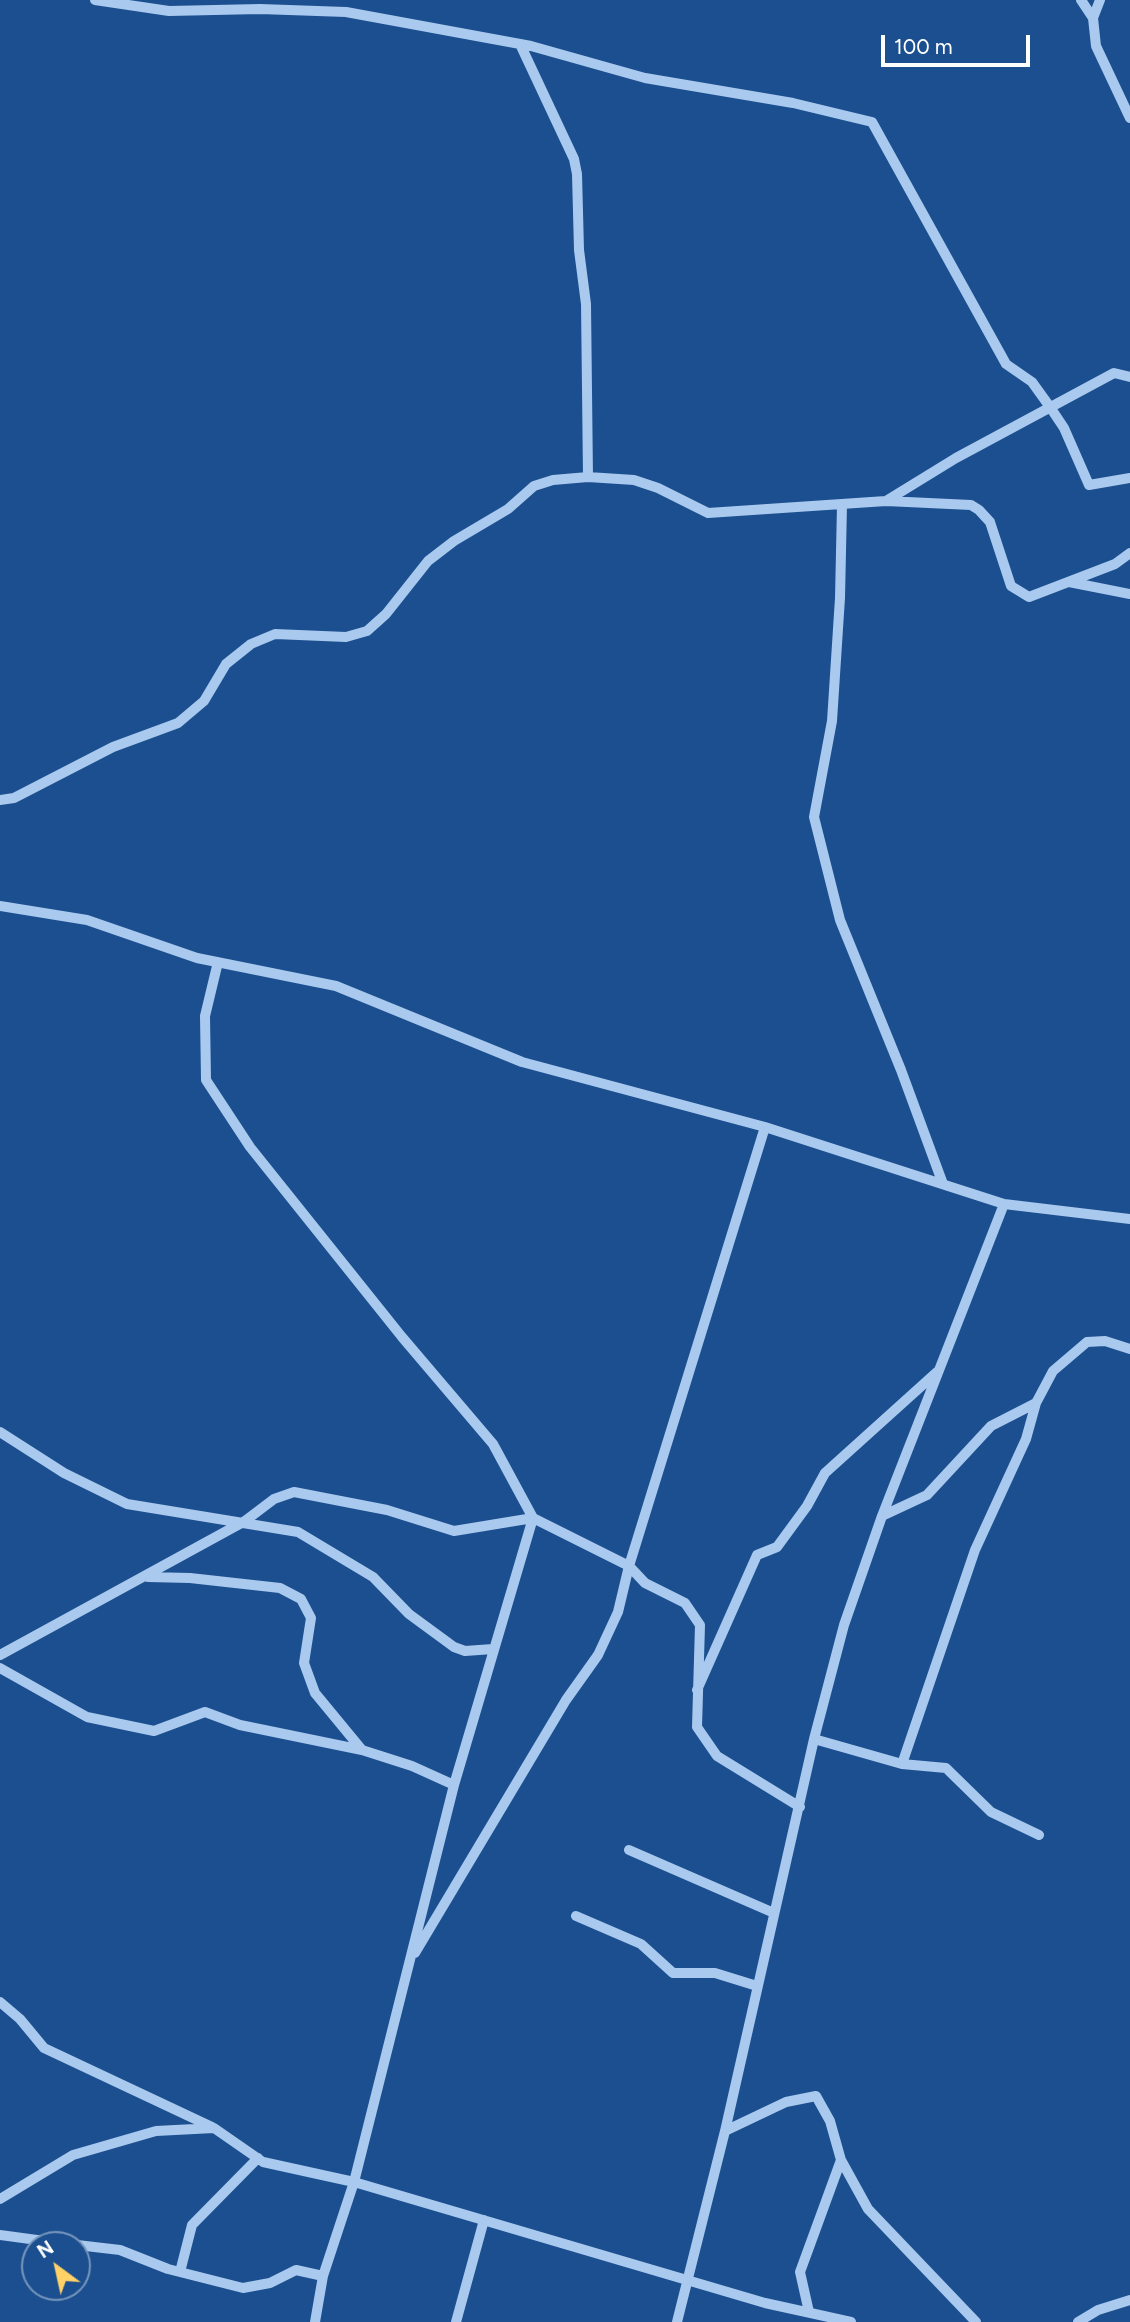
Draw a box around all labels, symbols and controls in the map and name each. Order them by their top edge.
scale bar [885,21,1034,65]
text: 100 m [894,34,953,59]
north arrow [21,2231,91,2301]
text: N [33,2236,58,2263]

